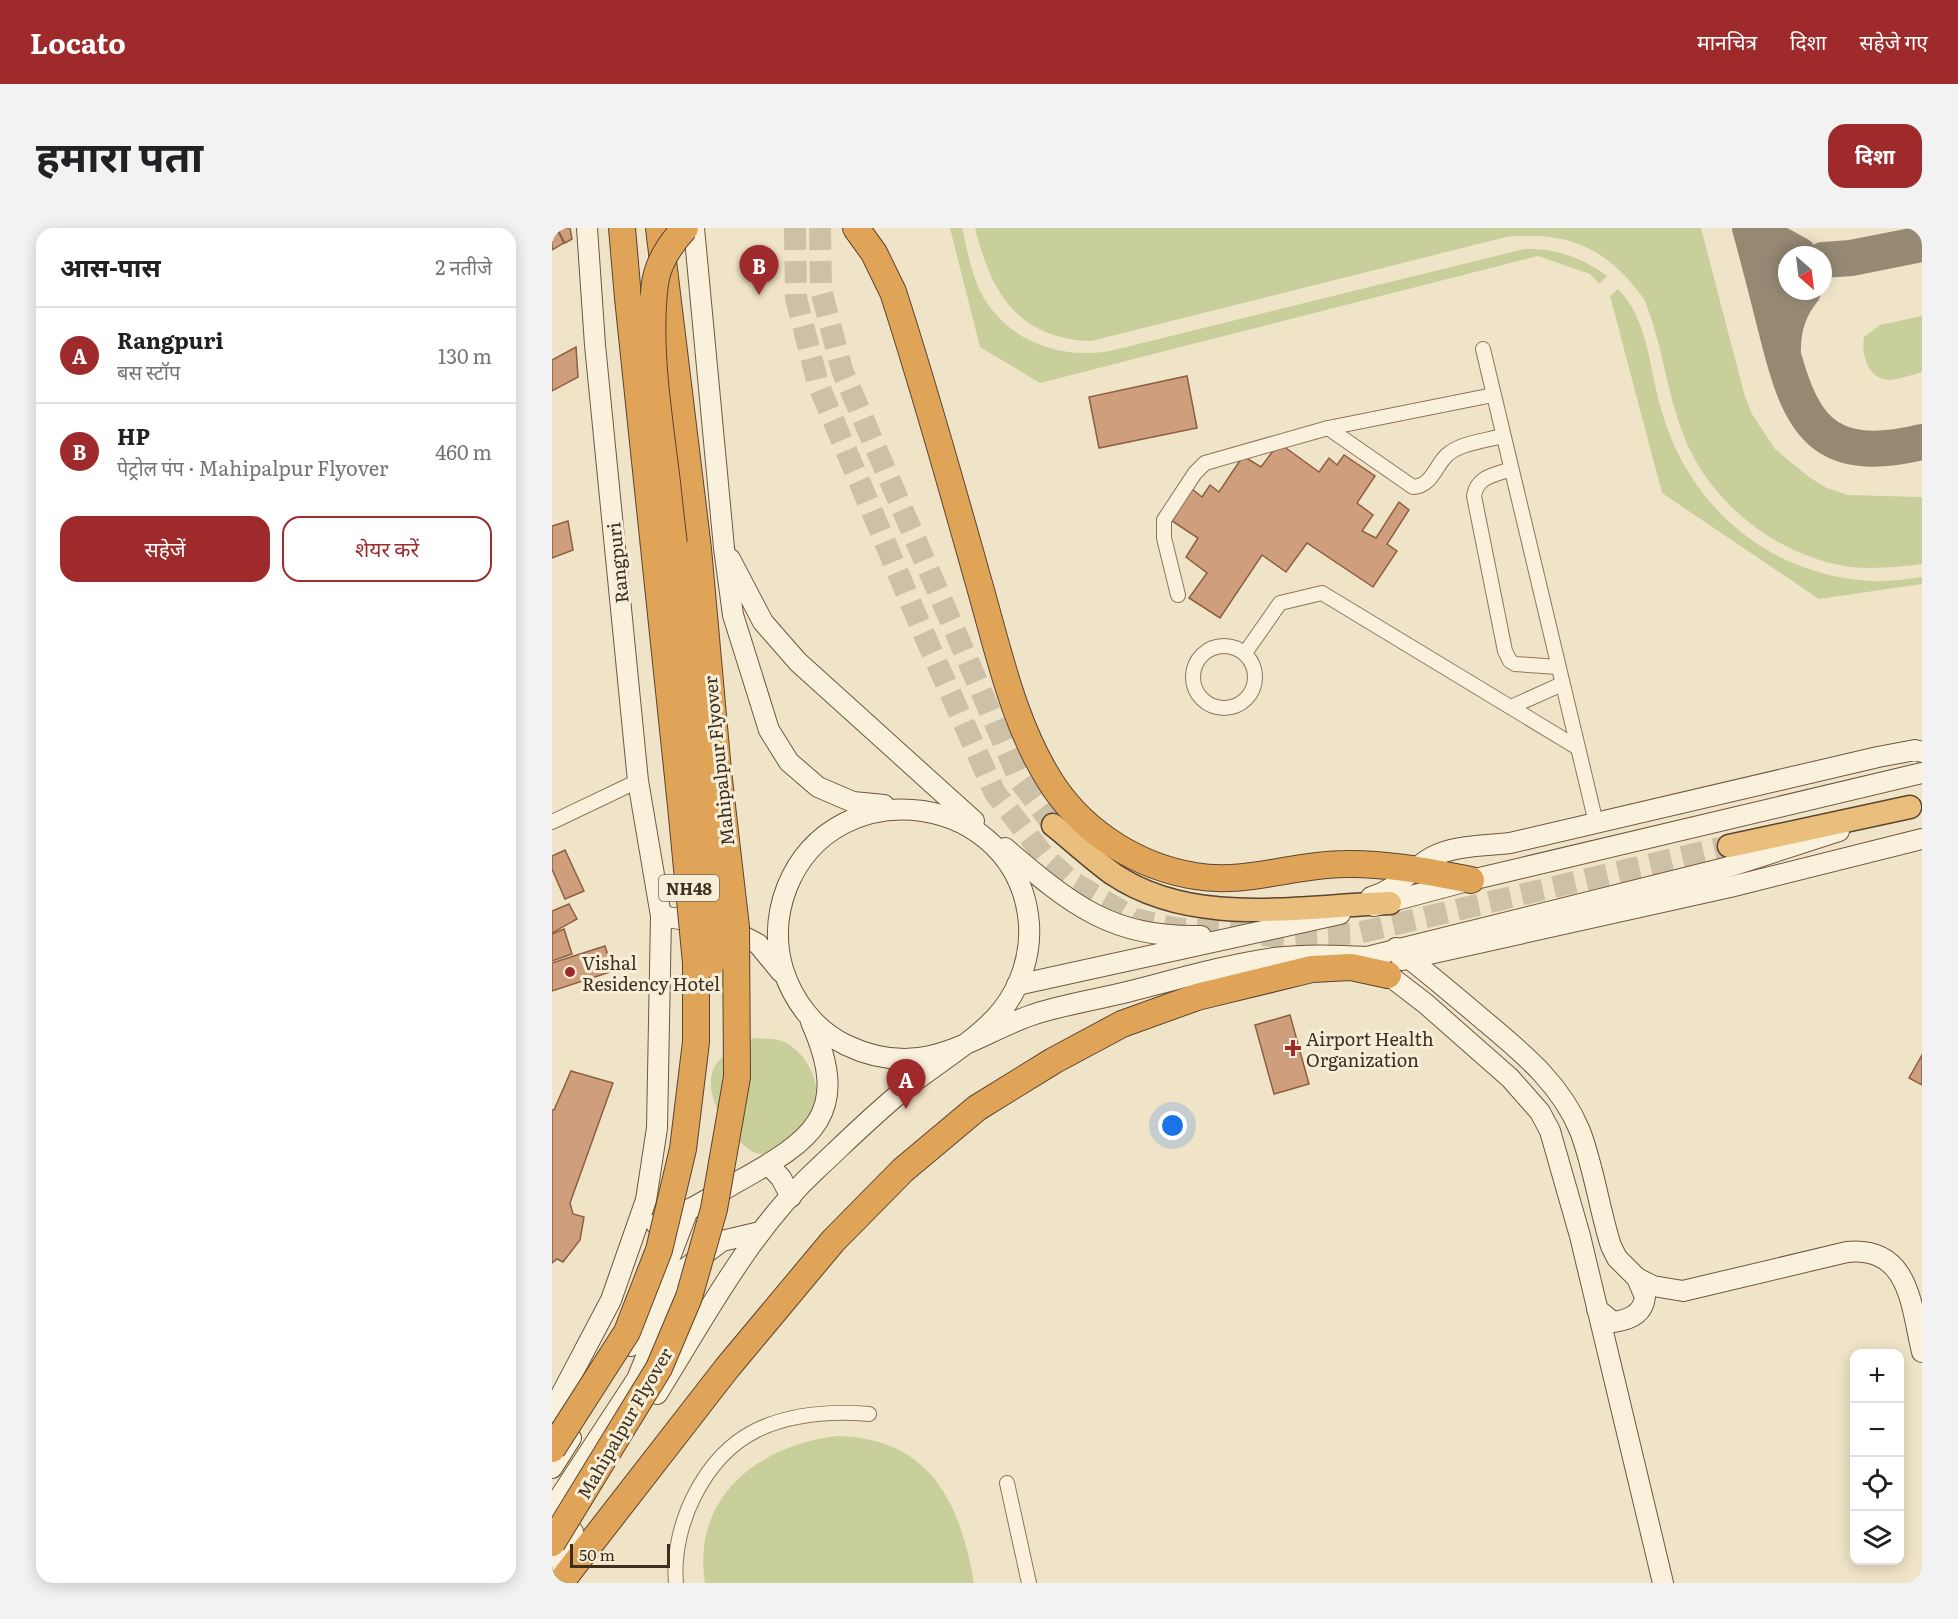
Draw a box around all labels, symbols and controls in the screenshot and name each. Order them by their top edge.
text: Locato [30,21,126,63]
text: मानचित्र [1697,25,1757,56]
text: दिशा [1790,25,1826,56]
text: सहेजे गए [1859,25,1928,56]
text: हमारा पता [36,123,203,185]
button: दिशा [1828,124,1922,188]
pin: B [740,245,778,295]
text: आस-पास [60,246,161,285]
north arrow [1778,246,1832,300]
text: 2 नतीजे [435,251,492,281]
text: Rangpuri [117,323,223,356]
text: A [72,340,87,370]
text: 130 m [438,340,492,370]
text: बस स्टॉप [117,356,180,386]
text: HP [117,419,150,452]
text: B [73,436,86,466]
text: 460 m [435,436,492,466]
text: पेट्रोल पंप · Mahipalpur Flyover [117,452,388,482]
button: सहेजें [60,516,270,582]
button: शेयर करें [282,516,492,582]
street label: Rangpuri [599,521,635,605]
street label: Mahipalpur Flyover [696,674,740,847]
road number: NH48 [659,875,719,901]
place label: Vishal Residency Hotel [582,949,720,997]
marker: Vishal Residency Hotel [563,965,577,979]
place label: Airport Health Organization [1306,1025,1434,1073]
marker: Airport Health Organization [1284,1039,1302,1057]
pin: A [886,1060,926,1109]
your location [1158,1111,1187,1140]
street label: Mahipalpur Flyover [570,1342,679,1504]
map controls [1850,1349,1904,1565]
button: + [1850,1349,1904,1403]
button: − [1850,1403,1904,1457]
button: locate [1850,1457,1904,1511]
button: layers [1850,1511,1904,1565]
scale bar [570,1541,670,1568]
text: 50 m [579,1542,615,1566]

